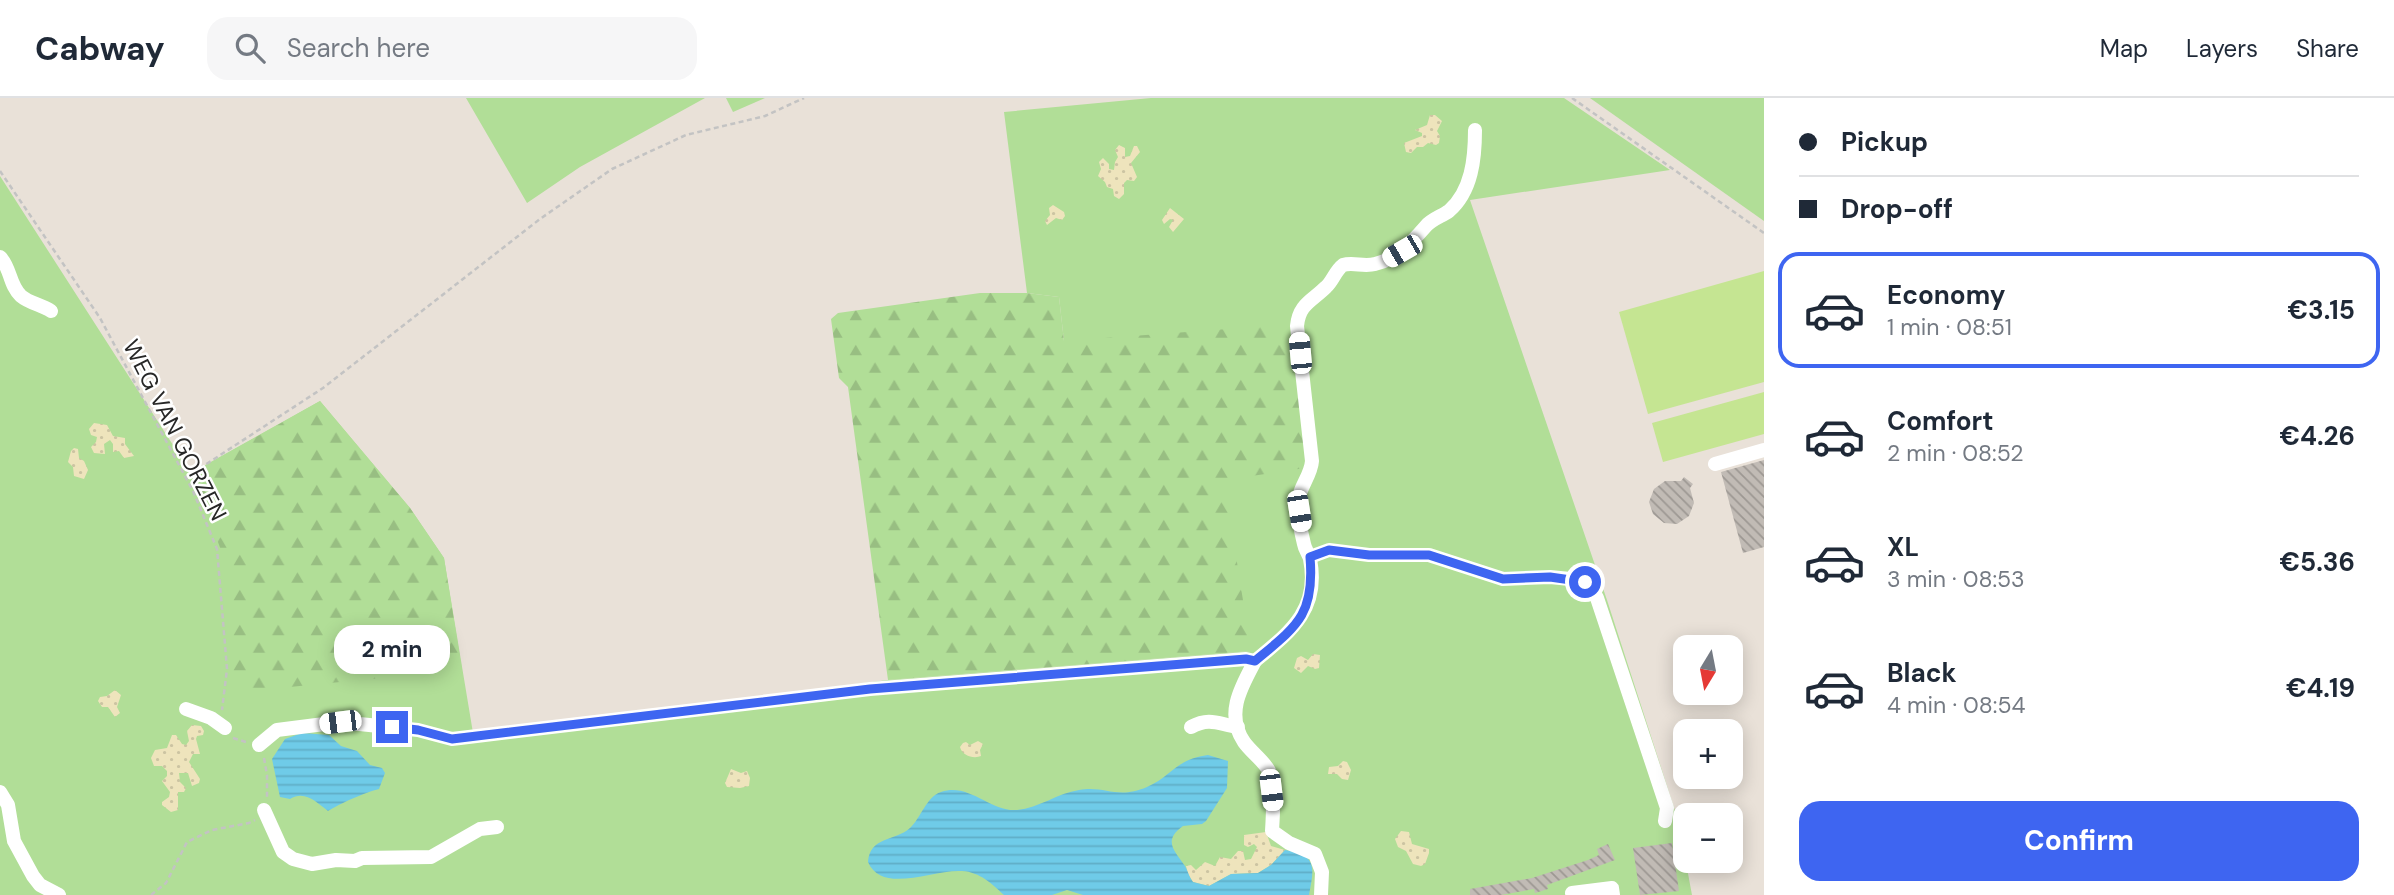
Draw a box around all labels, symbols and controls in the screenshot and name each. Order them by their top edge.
search box [207,17,697,80]
text: Cabway [35,27,165,70]
icon: search [231,29,269,67]
text: Search here [287,31,430,65]
text: Map [2100,33,2148,64]
text: Layers [2186,33,2258,64]
text: Share [2296,33,2359,64]
text: Pickup [1841,125,1928,159]
text: Drop-off [1841,192,1953,226]
car [1379,231,1426,271]
text: Economy [1887,278,2005,312]
icon: car [1803,279,1866,342]
text: €3.15 [2287,293,2355,327]
text: 1 min · 08:51 [1887,312,2012,342]
car [1288,331,1313,375]
street label: WEG VAN GORZEN [116,334,234,526]
text: Comfort [1887,404,1993,438]
icon: car [1803,405,1866,468]
text: €4.26 [2280,419,2355,453]
text: 2 min · 08:52 [1887,438,2024,468]
car [1286,489,1313,533]
text: XL [1887,530,1919,564]
icon: car [1803,531,1866,594]
text: €5.36 [2280,545,2355,579]
text: 3 min · 08:53 [1887,564,2025,594]
route start [1569,566,1601,598]
callout: 2 min [334,626,450,674]
text: 2 min [362,634,422,664]
north arrow [1673,635,1743,705]
map controls [1673,635,1743,873]
text: Black [1887,656,1957,690]
icon: car [1803,657,1866,720]
text: €4.19 [2286,671,2355,705]
text: 4 min · 08:54 [1887,690,2025,720]
car [318,709,363,735]
route end [376,711,408,743]
button: + [1673,719,1743,789]
car [1259,768,1284,812]
button: Confirm [1799,801,2359,881]
button: − [1673,803,1743,873]

